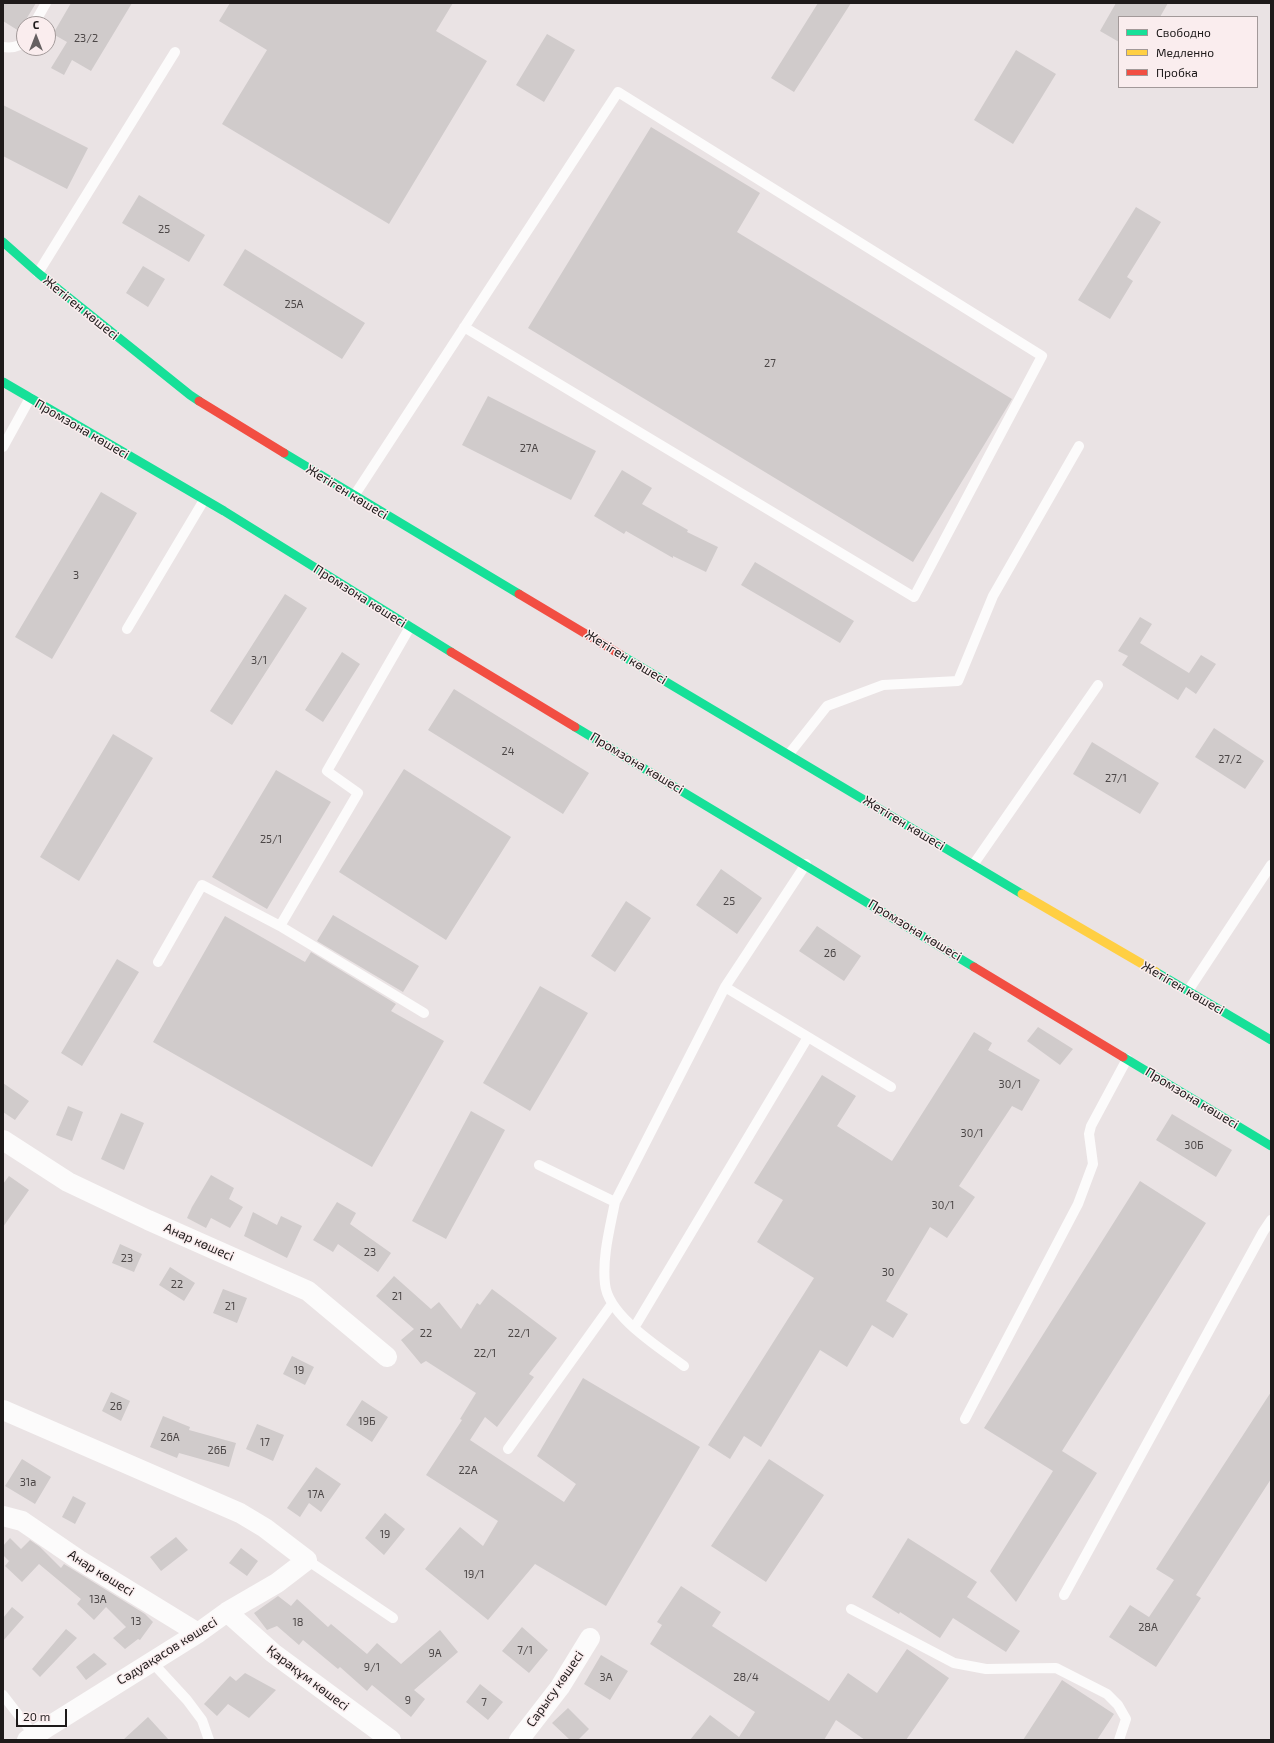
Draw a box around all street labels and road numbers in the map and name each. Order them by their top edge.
street label: Жетіген көшесі [40,273,122,343]
street label: Промзона көшесі [32,396,132,462]
street label: Жетіген көшесі [303,461,391,523]
street label: Промзона көшесі [311,561,409,631]
street label: Жетіген көшесі [582,626,670,688]
street label: Промзона көшесі [587,729,687,797]
street label: Жетіген көшесі [860,792,948,854]
street label: Промзона көшесі [865,896,965,964]
street label: Жетіген көшесі [1139,958,1227,1018]
street label: Промзона көшесі [1142,1064,1242,1132]
street label: Анар көшесі [162,1220,236,1264]
street label: Анар көшесі [65,1547,137,1599]
street label: Сәдуақасов көшесі [114,1614,220,1688]
street label: Қарақұм көшесі [264,1642,352,1714]
street label: Сарысу көшесі [523,1648,587,1730]

